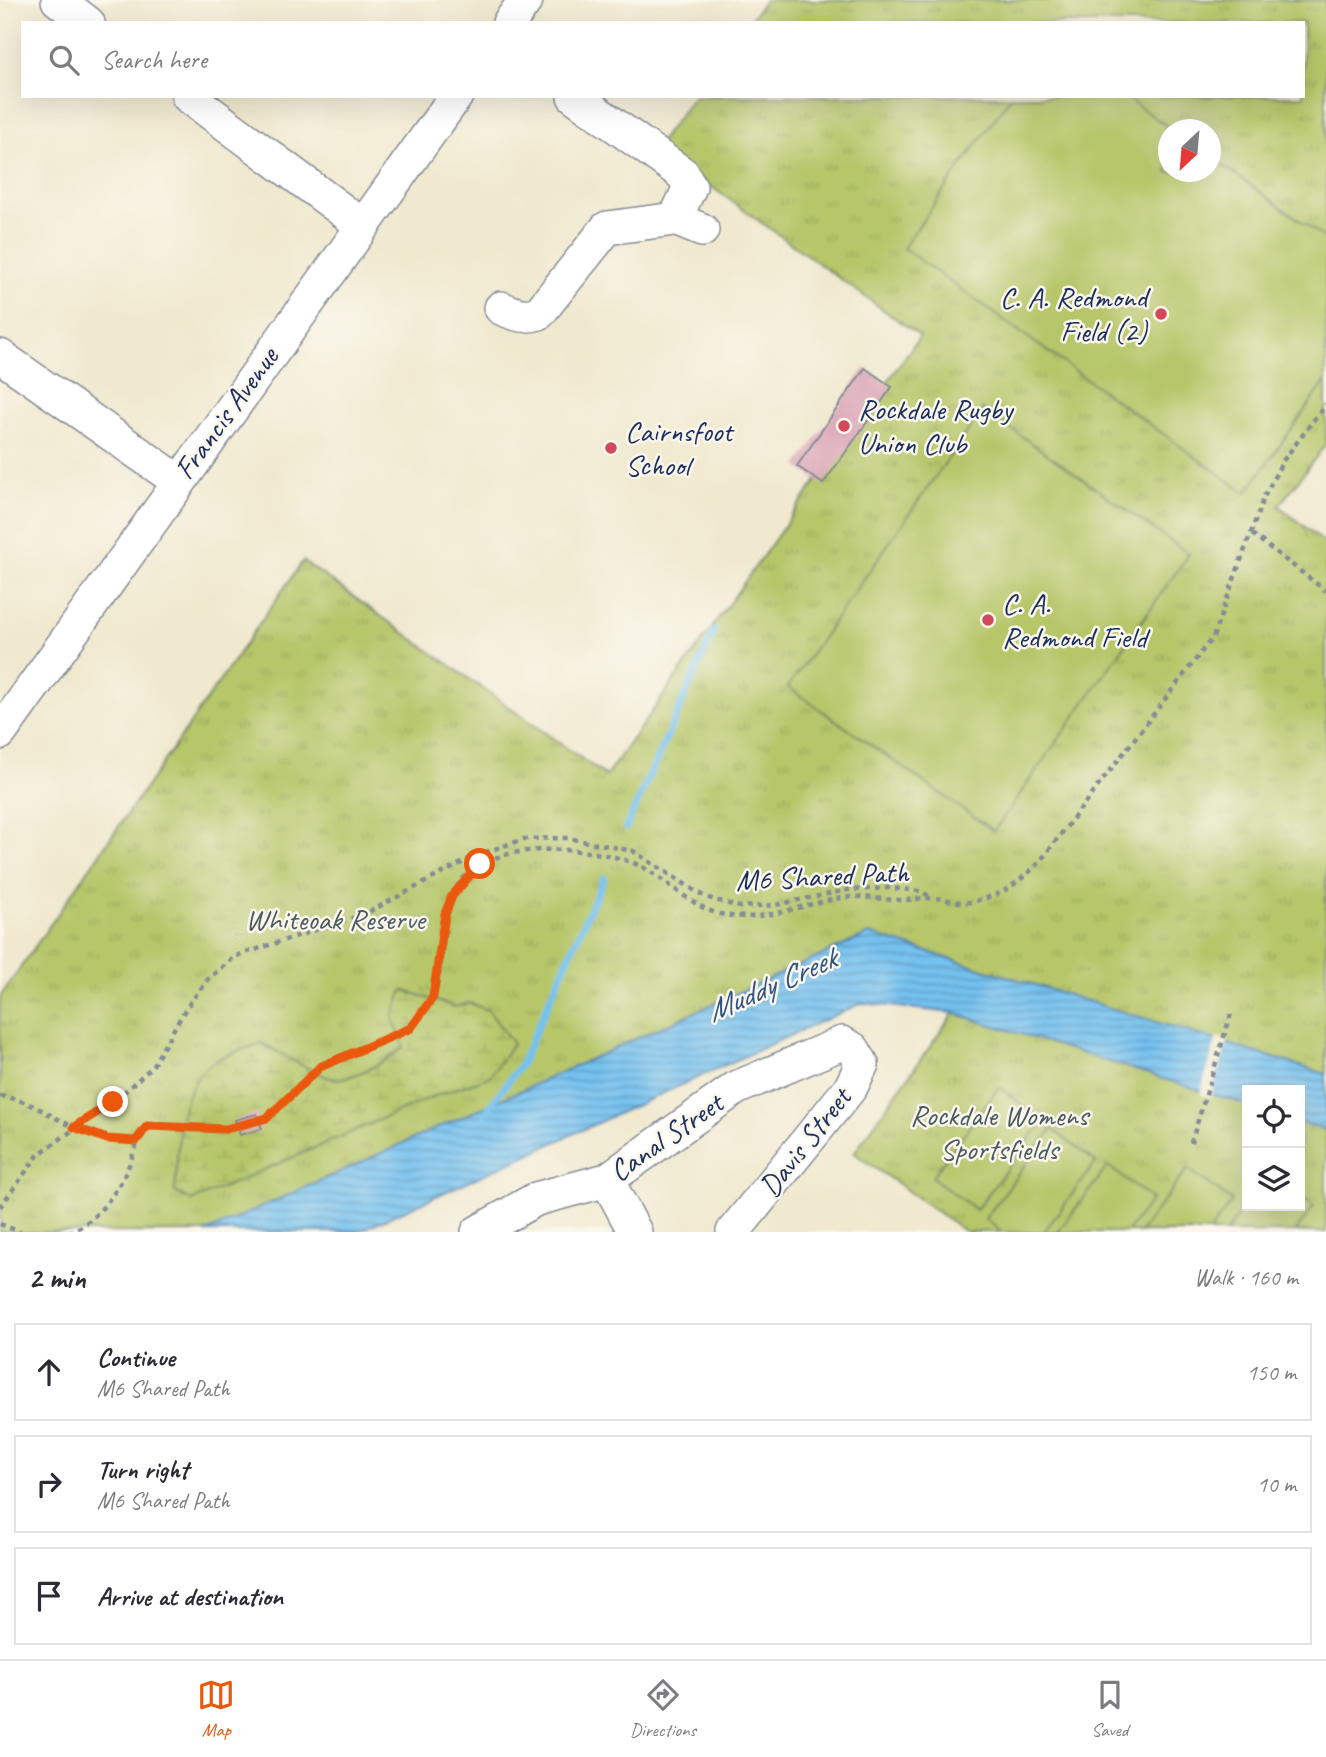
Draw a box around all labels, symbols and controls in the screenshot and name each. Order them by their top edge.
search box [21,21,1305,98]
icon: search [45,41,83,79]
text: Search here [101,43,207,76]
north arrow [1158,119,1221,182]
place label: C. A. Redmond Field (2) [1000,278,1151,350]
marker: C. A. Redmond Field (2) [1153,306,1169,322]
street label: Francis Avenue [165,338,288,486]
place label: Rockdale Rugby Union Club [858,390,1015,462]
place label: Cairnsfoot School [625,412,735,484]
marker: Rockdale Rugby Union Club [836,418,852,434]
marker: Cairnsfoot School [603,440,619,456]
place label: C. A. Redmond Field [1002,584,1151,656]
marker: C. A. Redmond Field [980,612,996,628]
route start [464,848,495,879]
street label: M6 Shared Path [735,852,911,899]
park label: Whiteoak Reserve [245,900,427,938]
water label: Muddy Creek [700,936,847,1031]
street label: Davis Street [751,1078,861,1204]
street label: Canal Street [602,1082,733,1190]
map controls [1242,1085,1305,1211]
button: locate [1242,1085,1305,1148]
route end [97,1086,128,1117]
park label: Rockdale Womens Sportsfields [910,1096,1091,1168]
button: layers [1242,1148,1305,1211]
text: 2 min [28,1259,85,1297]
text: Walk · 160 m [1194,1263,1298,1292]
text: Continue [97,1341,175,1374]
icon: ahead [30,1353,68,1391]
text: 150 m [1247,1358,1296,1387]
text: M6 Shared Path [97,1374,229,1403]
text: Turn right [97,1453,188,1486]
icon: right [30,1465,68,1503]
text: 10 m [1257,1470,1296,1499]
text: M6 Shared Path [97,1486,229,1515]
icon: arrive [30,1577,68,1615]
text: Arrive at destination [97,1580,283,1613]
tab: Map [197,1676,235,1742]
tab: Directions [630,1676,696,1742]
tab: Saved [1091,1676,1129,1742]

